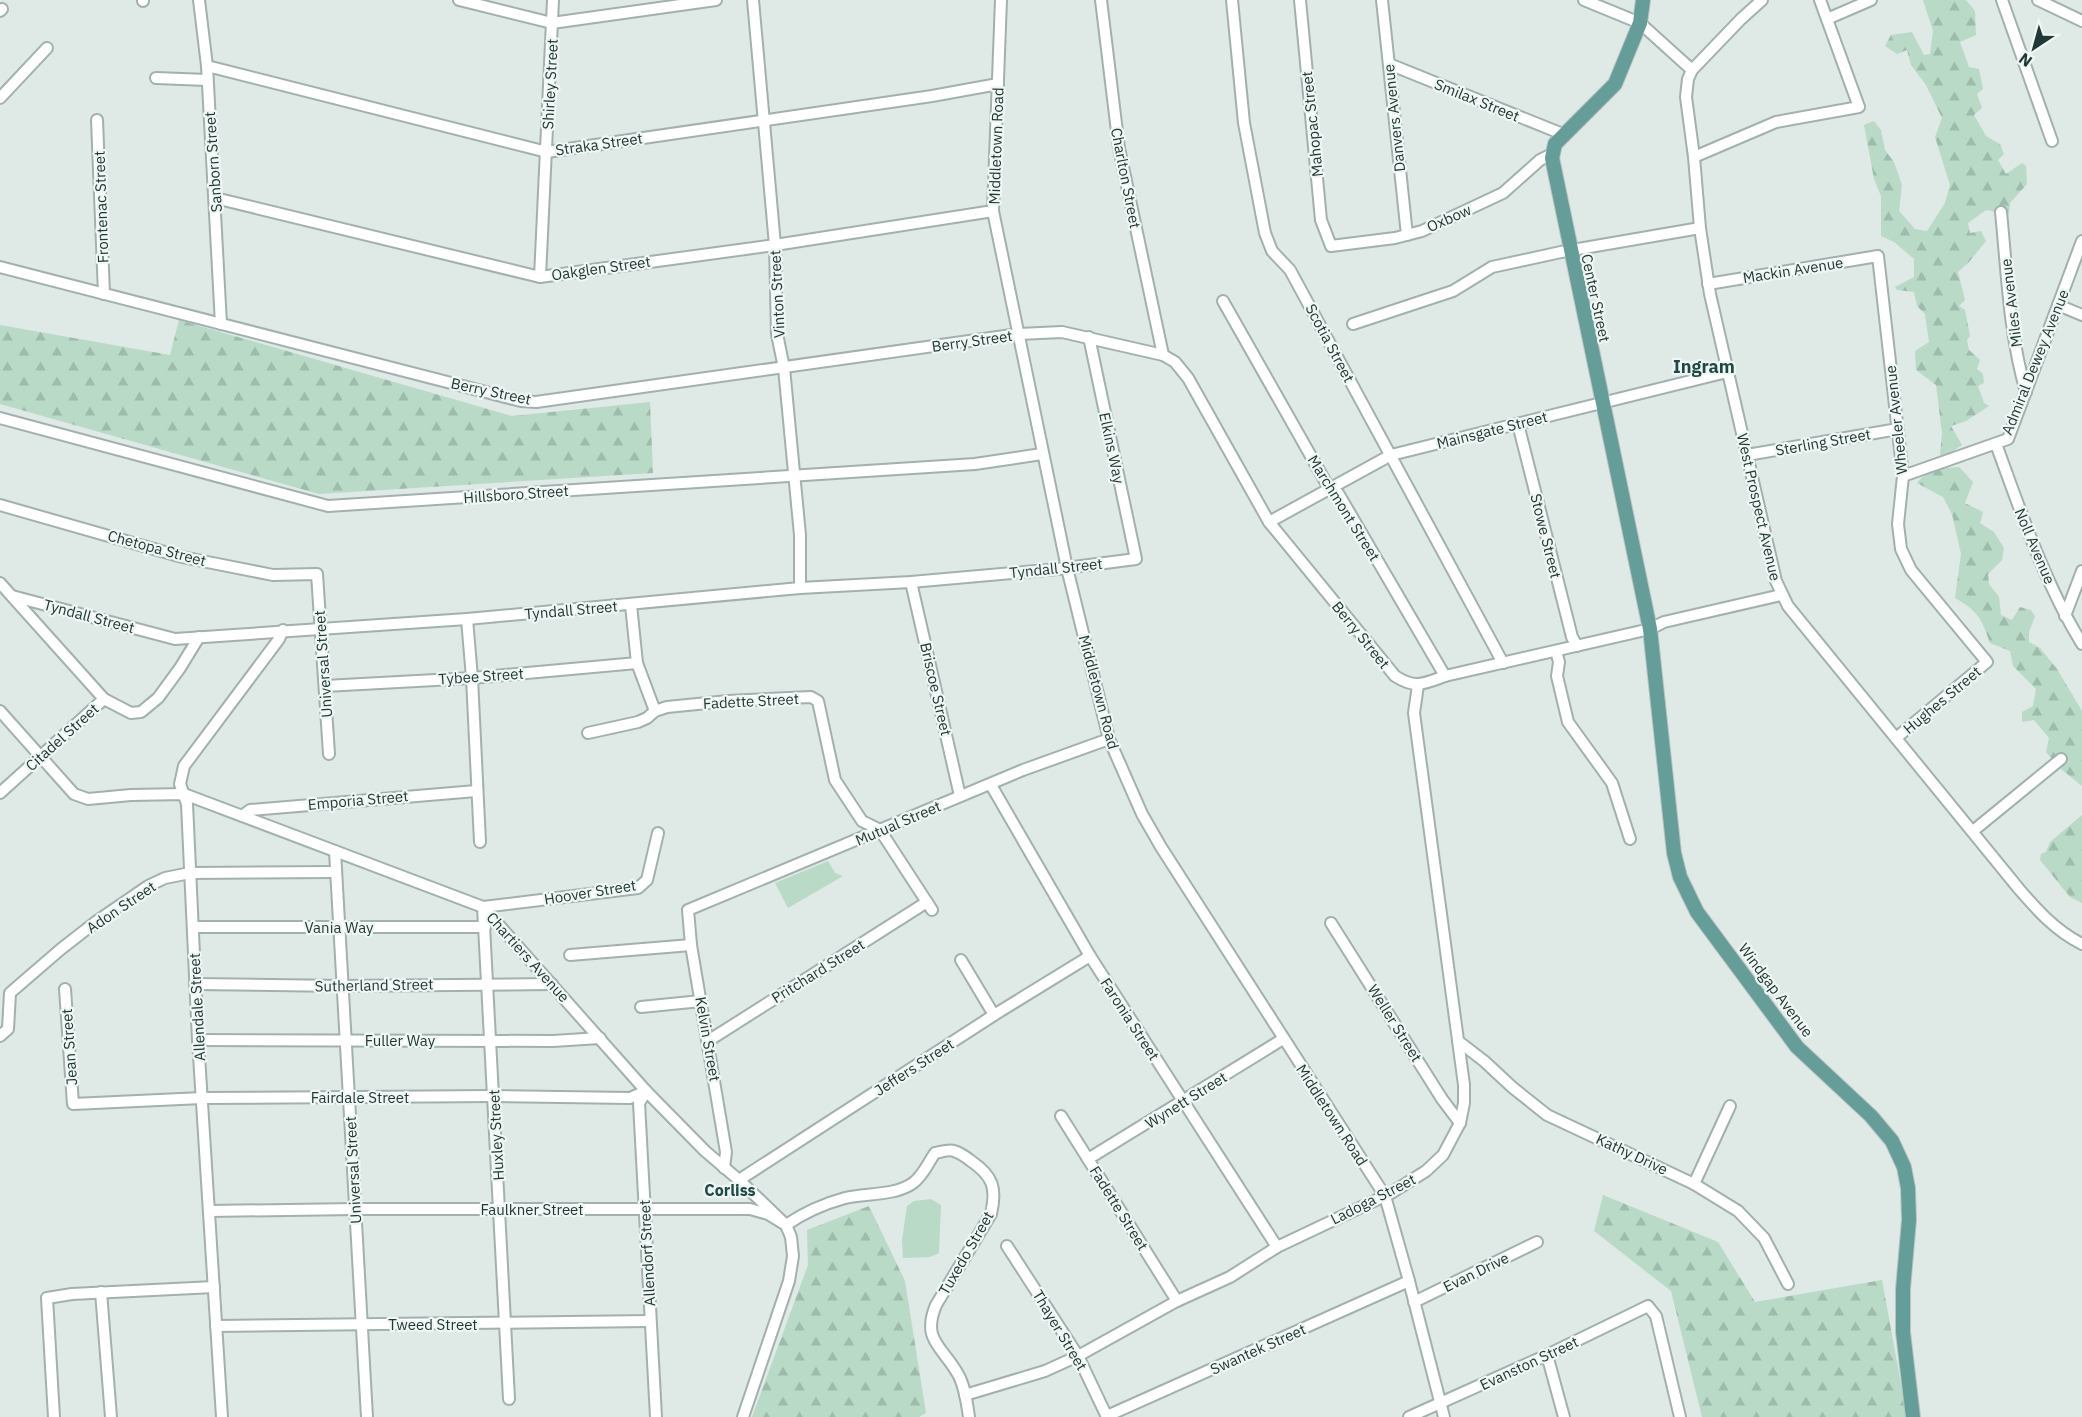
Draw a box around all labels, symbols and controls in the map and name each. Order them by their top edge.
north arrow [2004,18,2064,78]
street label: Shirley Street [538,38,562,130]
text: N [2015,49,2036,72]
street label: Danvers Avenue [1379,63,1409,173]
street label: Mahopac Street [1297,70,1327,178]
street label: Smilax Street [1432,74,1522,126]
street label: Middletown Road [984,87,1008,205]
street label: Sanborn Street [200,111,226,213]
street label: Charlton Street [1107,126,1145,230]
street label: Straka Street [554,128,644,160]
street label: Frontenac Street [90,150,112,264]
street label: Oxbow [1424,200,1475,236]
street label: Vinton Street [765,249,789,339]
street label: Oakglen Street [550,252,652,284]
street label: Center Street [1577,252,1615,344]
street label: Mackin Avenue [1741,253,1845,287]
street label: Miles Avenue [1996,258,2026,348]
street label: Admiral Dewey Avenue [1997,286,2073,438]
street label: Scotia Street [1301,300,1359,386]
street label: Berry Street [930,326,1014,356]
district label: Ingram [1673,355,1735,378]
street label: Wheeler Avenue [1881,364,1911,476]
street label: Berry Street [449,373,533,409]
street label: Mainsgate Street [1435,407,1549,453]
street label: Elkins Way [1095,411,1129,486]
street label: Sterling Street [1774,424,1872,460]
street label: West Prospect Avenue [1733,431,1785,583]
street label: Marchmont Street [1304,451,1384,565]
street label: Hillsboro Street [463,481,569,507]
street label: Stowe Street [1526,492,1566,580]
street label: Noll Avenue [2010,505,2060,587]
street label: Chetopa Street [106,526,208,570]
street label: Tyndall Street [1009,554,1103,582]
street label: Tyndall Street [41,595,137,637]
street label: Tyndall Street [524,596,618,624]
street label: Berry Street [1328,597,1394,673]
street label: Universal Street [310,610,336,718]
street label: Middletown Road [1075,633,1123,751]
street label: Briscoe Street [916,641,956,737]
street label: Hughes Street [1899,662,1985,738]
street label: Tybee Street [438,664,524,688]
street label: Fadette Street [703,689,799,713]
street label: Citadel Street [21,699,103,775]
street label: Emporia Street [307,786,409,814]
street label: Mutual Street [852,796,944,850]
street label: Hoover Street [543,875,637,909]
street label: Adon Street [83,877,159,937]
street label: Chartiers Avenue [482,908,574,1006]
street label: Vania Way [304,918,374,937]
street label: Pritchard Street [768,935,868,1007]
street label: Windgap Avenue [1735,939,1817,1041]
street label: Allendale Street [185,952,209,1062]
street label: Sutherland Street [314,974,434,996]
street label: Faronia Street [1096,974,1164,1064]
street label: Weller Street [1364,981,1426,1065]
street label: Kelvin Street [691,995,725,1083]
street label: Jean Street [57,1008,81,1086]
street label: Fuller Way [365,1031,436,1050]
street label: Jeffers Street [871,1034,957,1100]
street label: Middletown Road [1292,1061,1372,1169]
street label: Wynett Street [1142,1067,1230,1133]
street label: Fairdale Street [311,1088,409,1107]
street label: Huxley Street [484,1089,508,1181]
street label: Universal Street [341,1116,365,1224]
street label: Kathy Drive [1593,1129,1671,1179]
street label: Fadette Street [1086,1162,1152,1254]
street label: Ladoga Street [1327,1169,1419,1229]
district label: Corliss [704,1180,756,1200]
street label: Allendorf Street [635,1199,659,1307]
street label: Faulkner Street [480,1200,584,1219]
street label: Tuxedo Street [934,1208,998,1298]
street label: Evan Drive [1440,1248,1512,1296]
street label: Thayer Street [1028,1286,1092,1374]
street label: Tweed Street [388,1315,478,1334]
street label: Swantek Street [1207,1319,1309,1379]
street label: Evanston Street [1477,1332,1581,1394]

